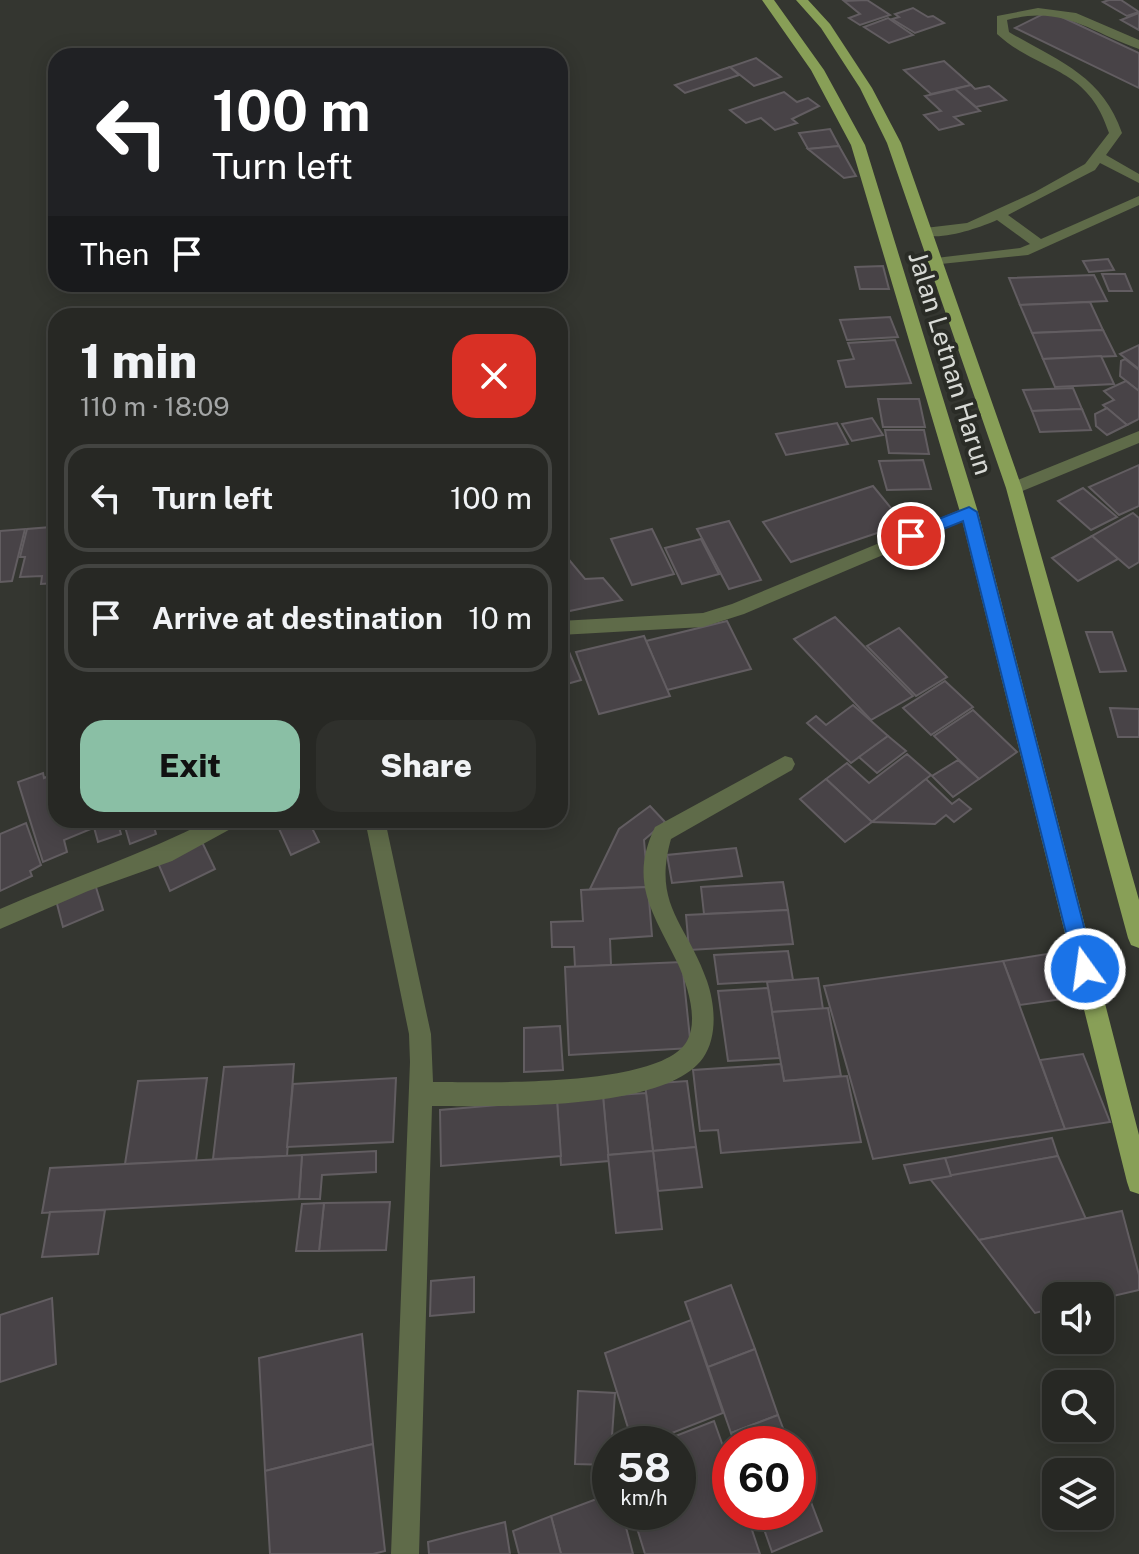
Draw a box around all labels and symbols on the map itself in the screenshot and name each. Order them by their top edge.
street label: Jalan Letnan Harun [902,248,1000,478]
pin [877,502,945,570]
position arrow [1043,927,1127,1011]
speed limit sign: 60 [712,1426,816,1530]

